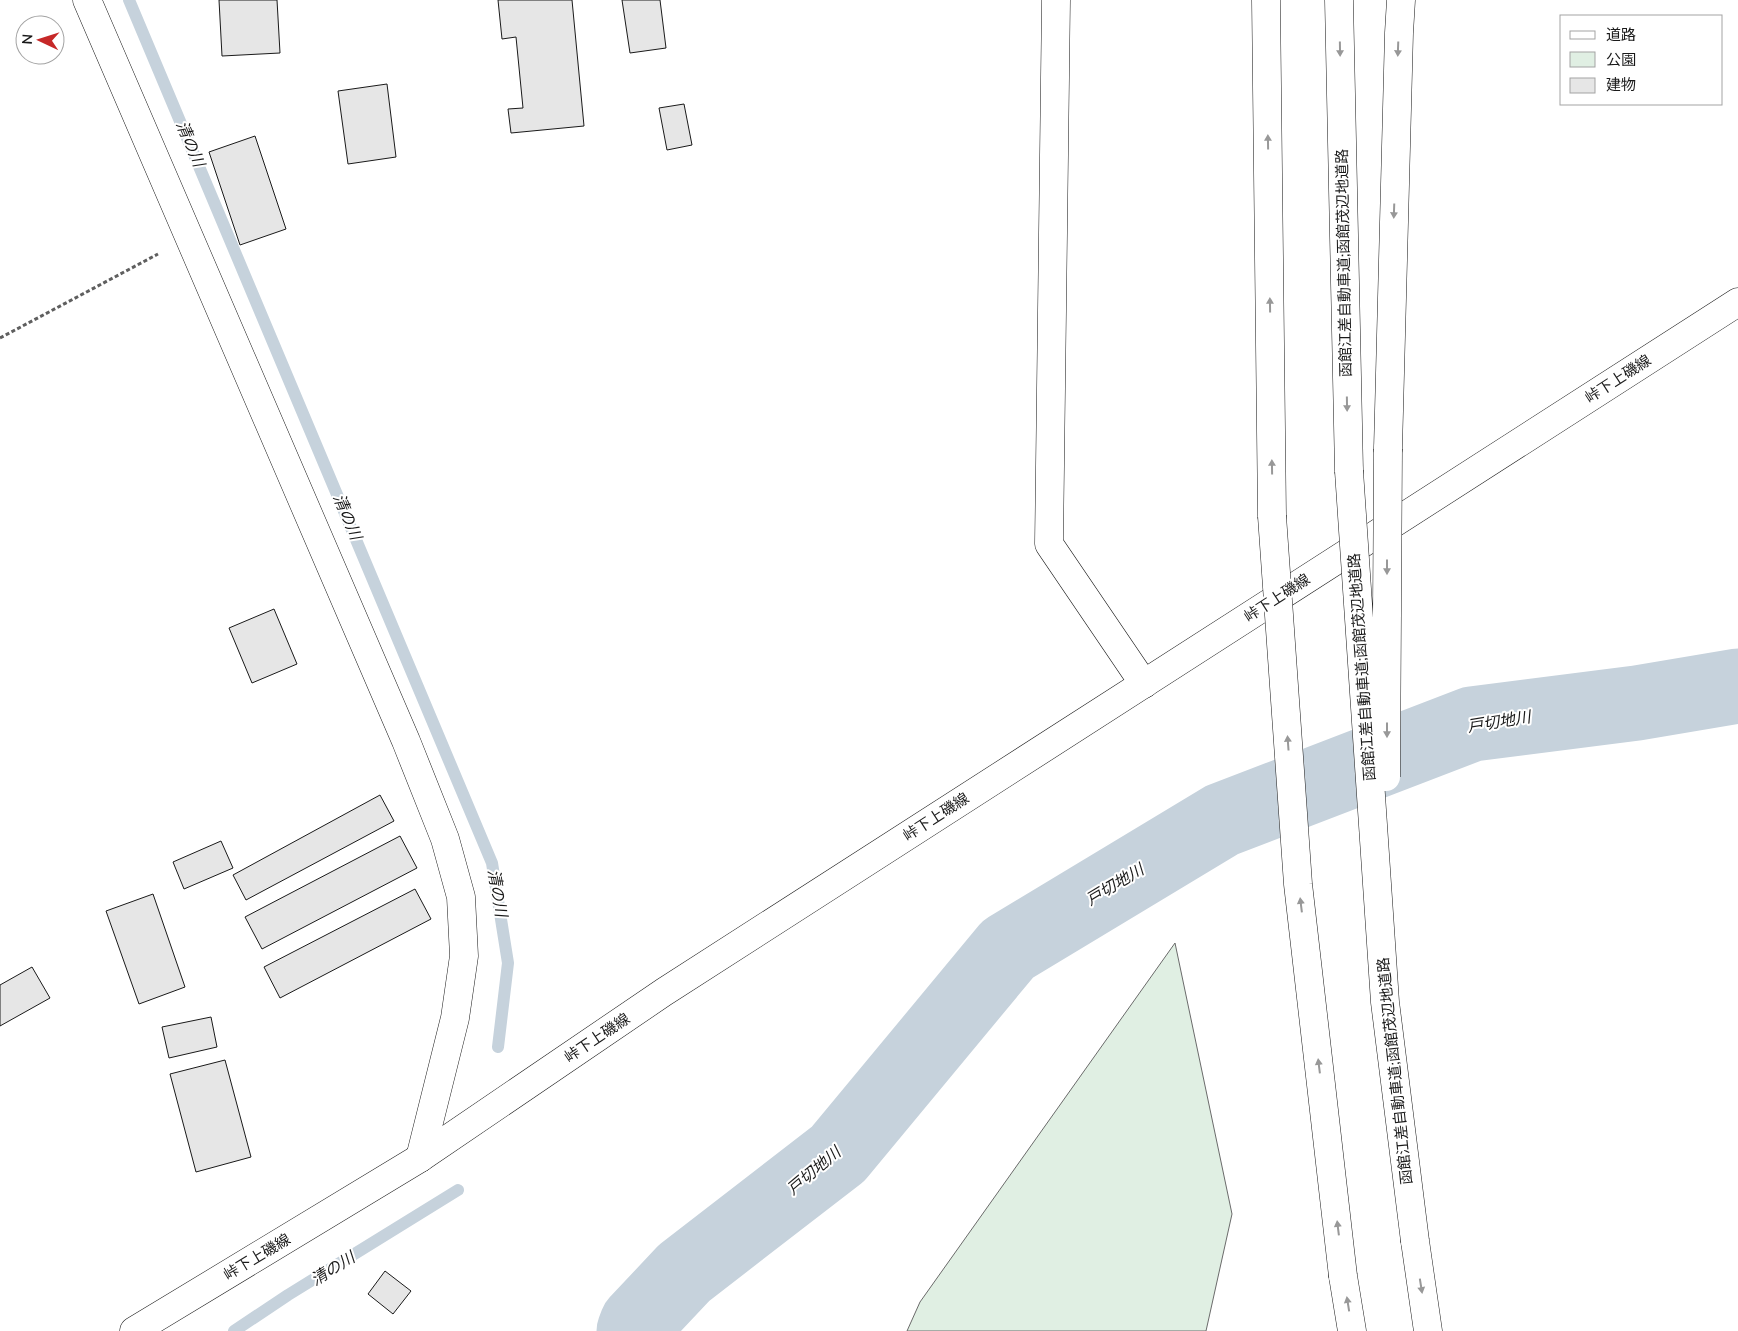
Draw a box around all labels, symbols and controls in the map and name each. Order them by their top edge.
north arrow [15,15,65,65]
legend [1560,15,1723,105]
text: 道路 [1606,25,1636,45]
text: N [18,33,37,45]
one-way arrow [1336,41,1344,57]
one-way arrow [1394,41,1402,57]
text: 公園 [1606,50,1636,70]
text: 建物 [1606,75,1636,95]
water label: 清の川 [170,118,210,172]
one-way arrow [1264,134,1272,150]
street label: 函館江差自動車道;函館茂辺地道路 [1332,149,1356,377]
one-way arrow [1390,203,1398,219]
one-way arrow [1266,297,1274,313]
street label: 峠下上磯線 [1581,350,1655,408]
one-way arrow [1343,396,1351,412]
one-way arrow [1268,459,1276,475]
water label: 清の川 [327,491,367,545]
street label: 函館江差自動車道;函館茂辺地道路 [1344,552,1380,782]
one-way arrow [1383,560,1391,576]
street label: 峠下上磯線 [1240,569,1314,627]
water label: 戸切地川 [1466,706,1534,738]
one-way arrow [1383,722,1391,738]
one-way arrow [1284,735,1292,751]
street label: 峠下上磯線 [899,788,973,846]
water label: 戸切地川 [1082,858,1150,911]
water label: 清の川 [482,867,512,921]
one-way arrow [1297,897,1305,913]
street label: 函館江差自動車道;函館茂辺地道路 [1373,956,1417,1186]
street label: 峠下上磯線 [560,1009,634,1067]
one-way arrow [1315,1058,1323,1074]
water label: 戸切地川 [782,1141,847,1200]
one-way arrow [1334,1219,1342,1235]
street label: 峠下上磯線 [220,1229,294,1285]
water label: 清の川 [307,1246,361,1291]
one-way arrow [1418,1278,1426,1294]
one-way arrow [1343,1295,1351,1311]

